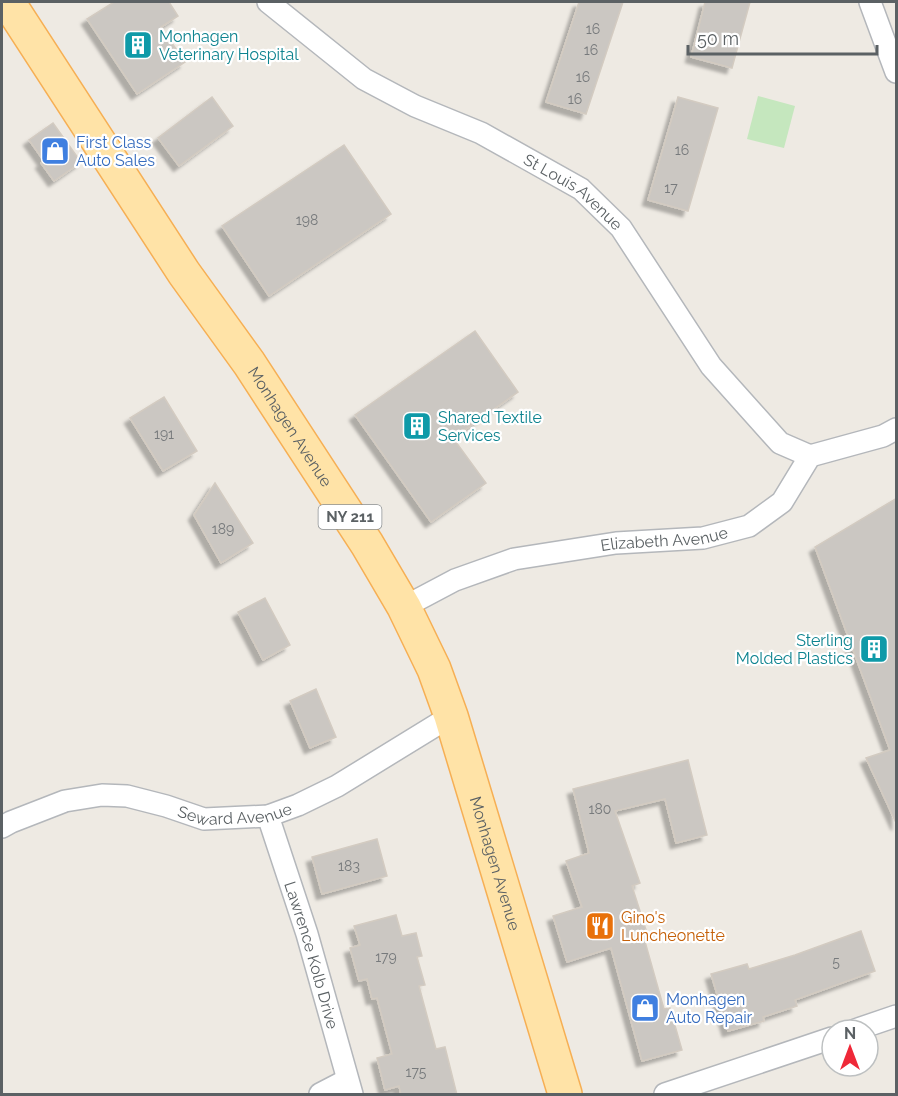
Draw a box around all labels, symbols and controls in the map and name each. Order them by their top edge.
scale bar [688,18,877,56]
house number: 16 [586,21,600,37]
place label: Monhagen Veterinary Hospital [159,27,299,64]
text: 50 m [697,28,739,49]
building icon: Monhagen Veterinary Hospital [122,29,154,61]
house number: 16 [584,42,598,58]
house number: 16 [576,69,590,85]
house number: 16 [568,91,582,107]
place label: First Class Auto Sales [76,133,155,170]
shop icon: First Class Auto Sales [39,135,71,167]
house number: 16 [675,142,689,158]
street label: St Louis Avenue [521,150,627,234]
house number: 17 [664,180,678,196]
house number: 198 [296,212,318,228]
street label: Monhagen Avenue [244,363,336,490]
place label: Shared Textile Services [438,408,542,445]
building icon: Shared Textile Services [401,410,433,442]
house number: 191 [154,426,174,442]
road number: NY 211 [318,505,382,529]
house number: 189 [212,521,234,537]
street label: Elizabeth Avenue [599,522,730,555]
place label: Sterling Molded Plastics [736,631,853,668]
building icon: Sterling Molded Plastics [858,633,890,665]
street label: Monhagen Avenue [466,794,525,933]
street label: Seward Avenue [175,799,294,830]
house number: 180 [589,801,611,817]
house number: 183 [338,858,360,874]
street label: Lawrence Kolb Drive [281,879,343,1031]
place label: Gino's Luncheonette [621,908,725,945]
restaurant icon: Gino's Luncheonette [584,910,616,942]
house number: 179 [375,949,397,965]
house number: 5 [832,954,840,970]
place label: Monhagen Auto Repair [666,990,753,1027]
shop icon: Monhagen Auto Repair [629,992,661,1024]
north arrow [820,1018,880,1078]
text: N [844,1024,856,1043]
house number: 175 [406,1064,427,1080]

